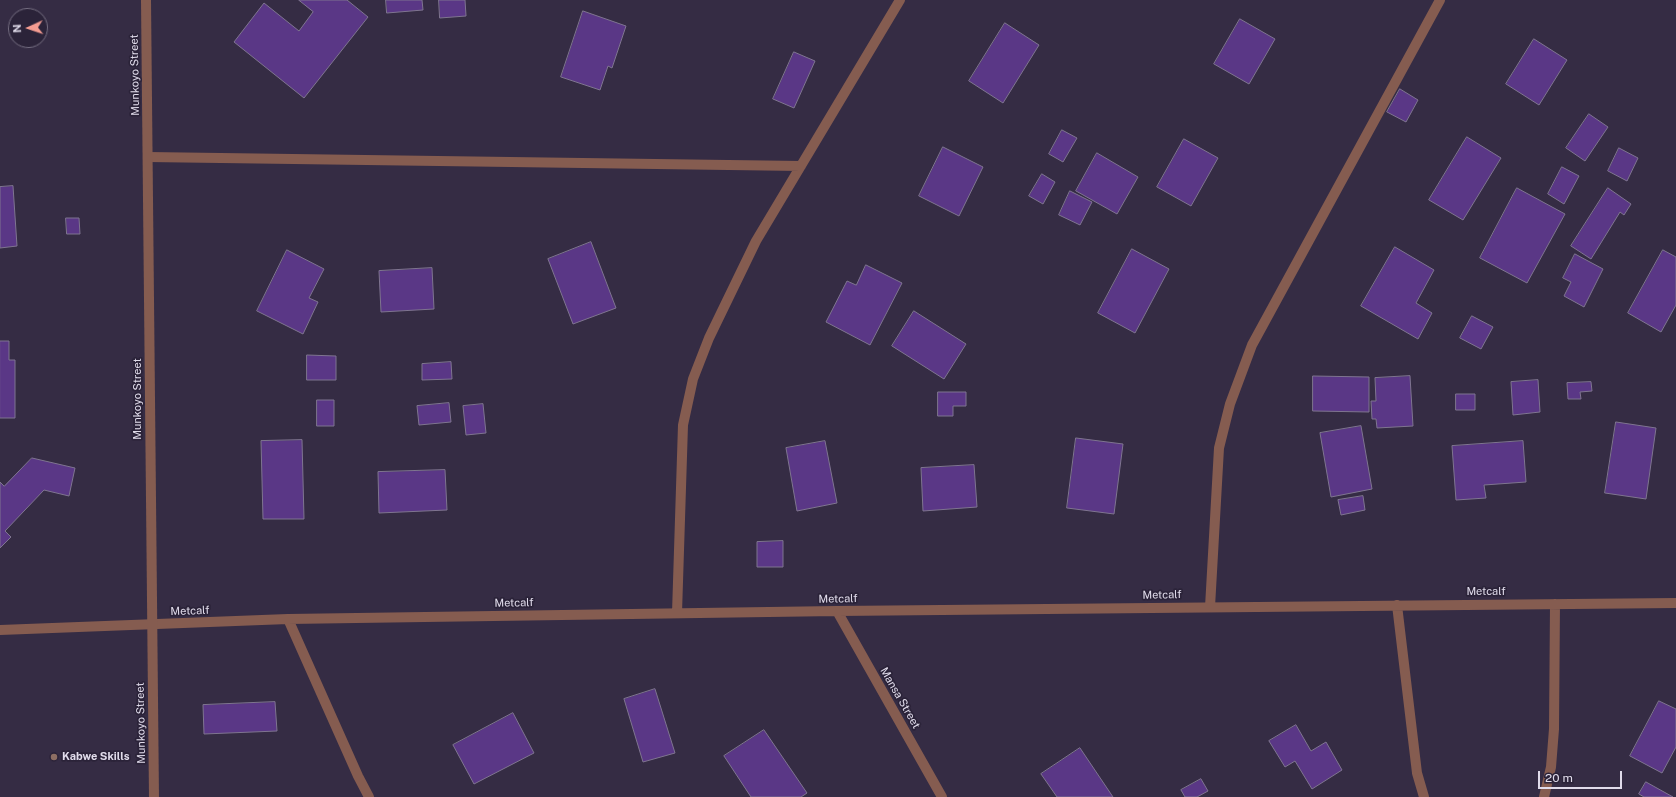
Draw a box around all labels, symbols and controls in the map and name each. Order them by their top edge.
north arrow [8,8,48,48]
text: N [11,24,23,33]
street label: Munkoyo Street [128,34,142,116]
street label: Munkoyo Street [131,358,145,440]
street label: Metcalf [1466,585,1506,599]
street label: Metcalf [1142,588,1182,602]
street label: Metcalf [818,592,858,606]
street label: Metcalf [494,596,534,610]
street label: Metcalf [170,604,210,618]
street label: Mansa Street [877,665,923,731]
street label: Munkoyo Street [134,682,148,764]
place label: Kabwe Skills [62,750,130,764]
marker: Kabwe Skills [49,752,59,762]
scale bar [1540,763,1624,789]
text: 20 m [1545,771,1573,785]

